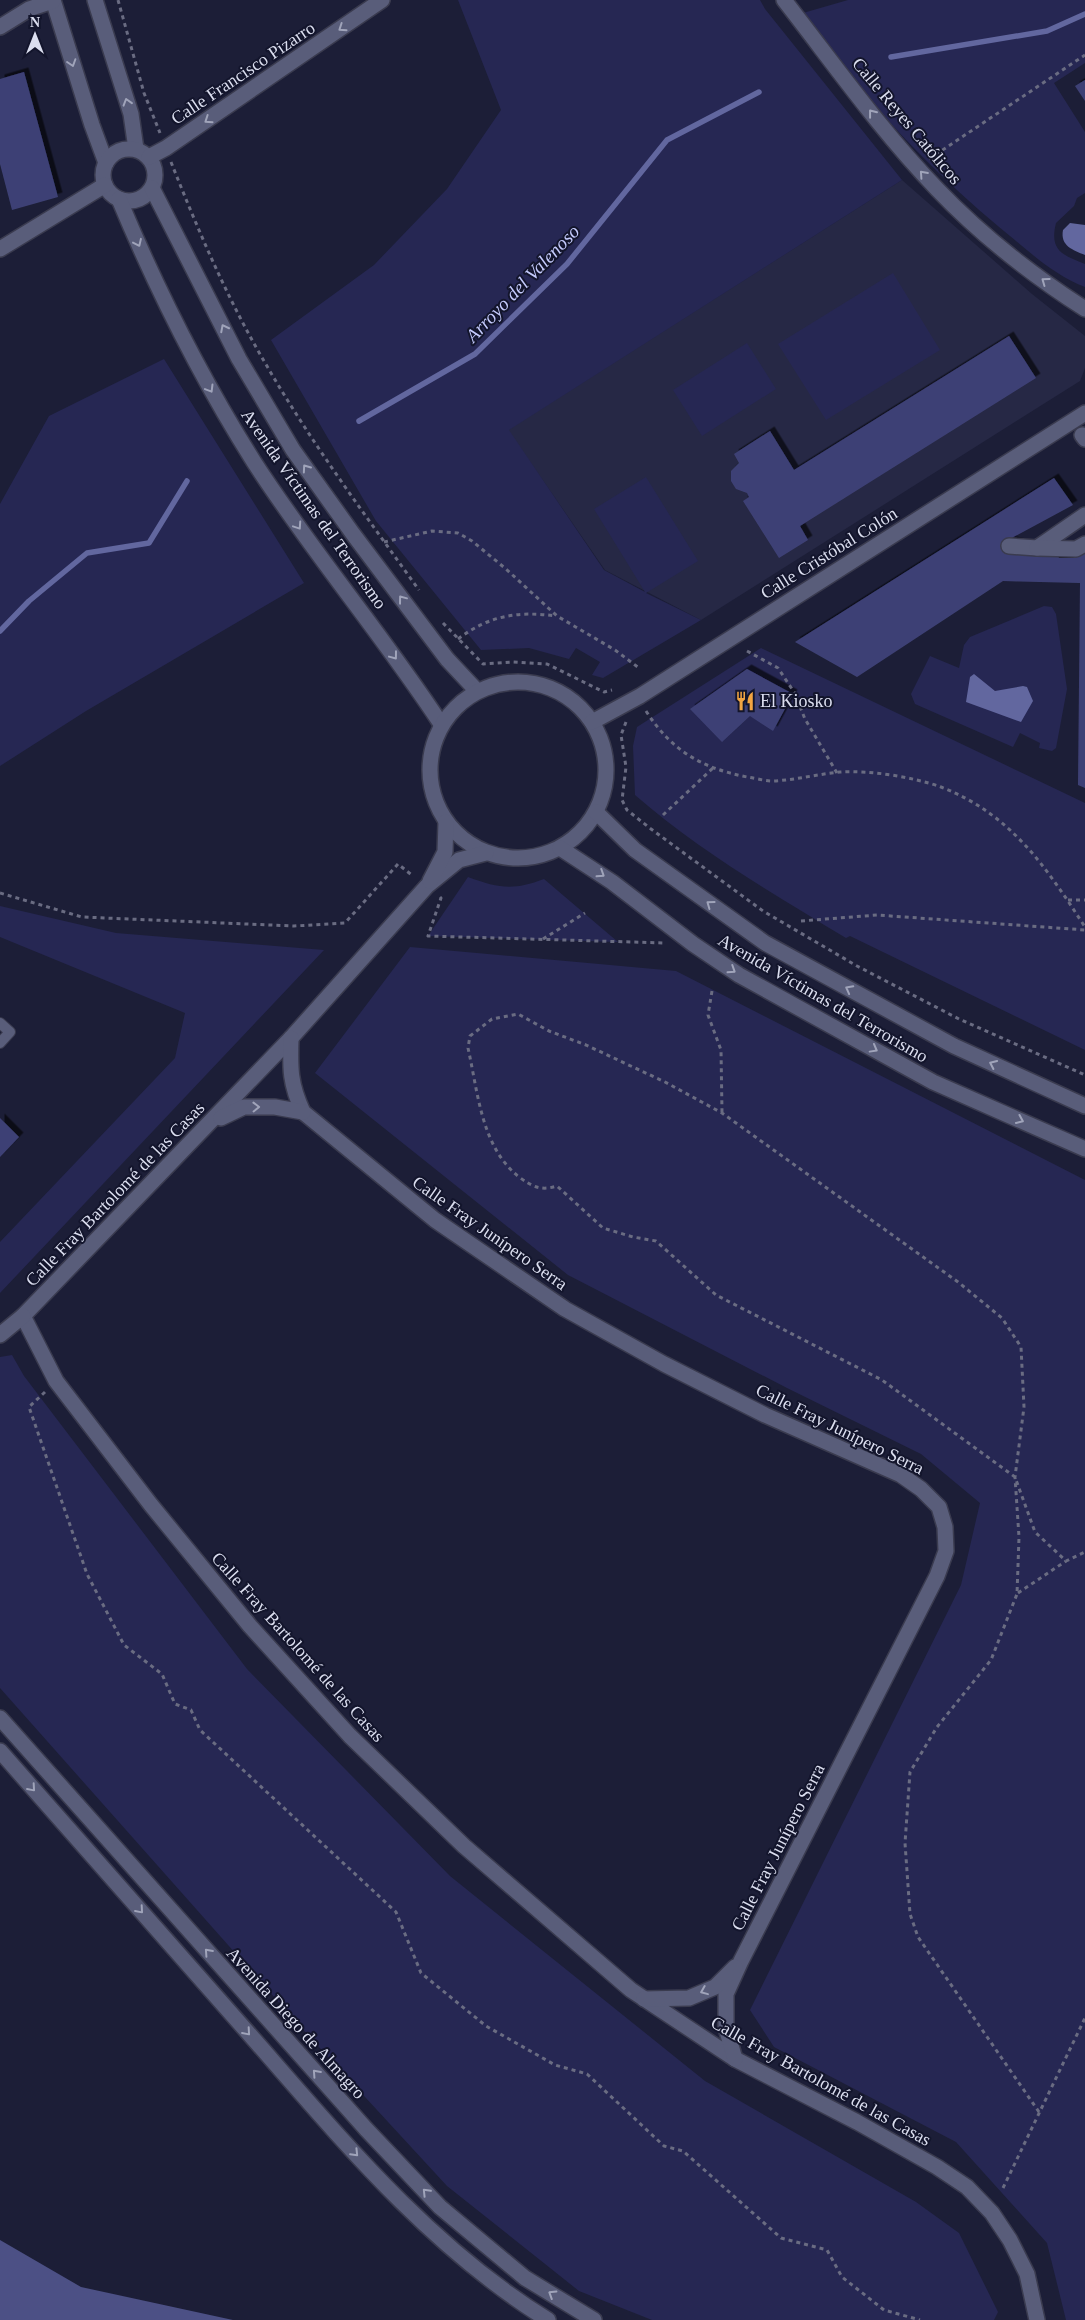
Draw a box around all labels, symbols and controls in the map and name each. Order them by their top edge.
north arrow [10,10,60,60]
text: N [30,15,40,30]
street label: Calle Francisco Pizarro [167,17,319,129]
one-way arrow [338,22,347,31]
street label: Calle Reyes Católicos [848,54,966,188]
one-way arrow [67,59,77,67]
one-way arrow [123,98,133,106]
one-way arrow [870,110,878,119]
one-way arrow [204,114,213,123]
one-way arrow [920,171,929,180]
water label: Arroyo del Valenoso [460,221,584,348]
one-way arrow [132,238,142,247]
one-way arrow [1041,278,1051,287]
one-way arrow [220,324,230,333]
one-way arrow [204,383,214,392]
street label: Avenida Víctimas del Terrorismo [237,405,391,613]
one-way arrow [303,464,312,474]
street label: Calle Cristóbal Colón [757,503,901,603]
one-way arrow [292,520,301,530]
one-way arrow [399,595,408,605]
one-way arrow [389,650,397,659]
restaurant icon: El Kiosko [734,690,756,712]
place label: El Kiosko [760,691,833,711]
one-way arrow [595,868,604,878]
one-way arrow [706,901,716,910]
street label: Avenida Víctimas del Terrorismo [714,930,932,1066]
one-way arrow [726,964,736,973]
one-way arrow [845,985,854,995]
one-way arrow [868,1043,877,1053]
one-way arrow [989,1059,998,1070]
street label: Calle Fray Bartolomé de las Casas [22,1098,208,1290]
one-way arrow [253,1102,261,1112]
one-way arrow [1015,1114,1024,1125]
street label: Calle Fray Junípero Serra [409,1172,571,1294]
street label: Calle Fray Junípero Serra [753,1380,927,1478]
street label: Calle Fray Bartolomé de las Casas [207,1548,389,1746]
street label: Calle Fray Junípero Serra [727,1760,829,1934]
one-way arrow [26,1782,35,1791]
one-way arrow [134,1904,143,1913]
street label: Avenida Diego de Almagro [223,1943,369,2103]
one-way arrow [205,1948,214,1957]
one-way arrow [700,1985,709,1996]
street label: Calle Fray Bartolomé de las Casas [708,2012,934,2150]
one-way arrow [241,2026,250,2035]
one-way arrow [313,2069,322,2078]
one-way arrow [349,2148,358,2157]
one-way arrow [423,2189,432,2198]
one-way arrow [548,2291,557,2301]

